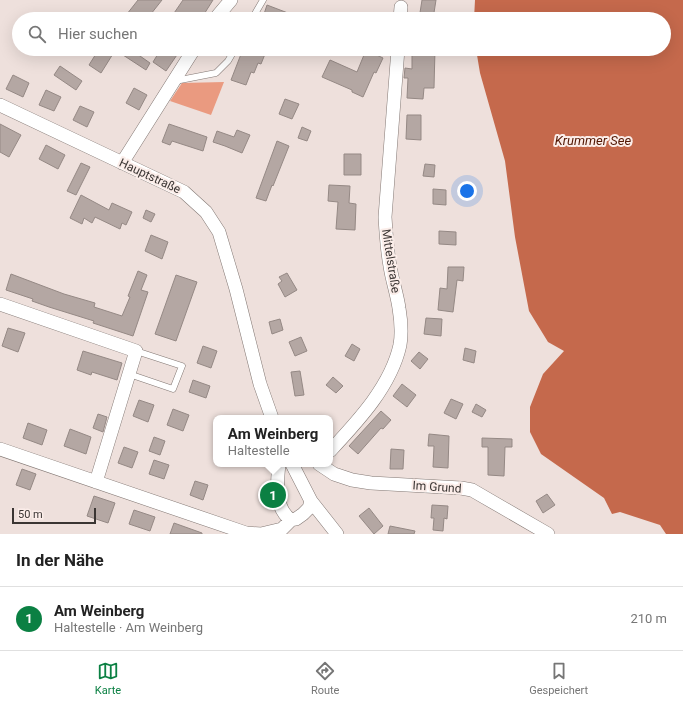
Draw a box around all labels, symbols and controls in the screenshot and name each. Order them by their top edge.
search box [12,12,671,56]
icon: search [26,23,48,45]
text: Hier suchen [58,25,137,43]
water label: Krummer See [555,133,631,148]
street label: Hauptstraße [117,156,183,196]
your location [457,181,477,201]
street label: Mittelstraße [379,228,403,294]
popup [213,415,333,467]
text: Am Weinberg [228,425,318,443]
text: Haltestelle [228,443,290,458]
street label: Im Grund [412,478,462,496]
pin: 1 [260,480,286,510]
scale bar [12,506,96,525]
text: 50 m [18,508,43,521]
text: In der Nähe [16,550,104,570]
text: Am Weinberg [54,602,144,620]
text: 1 [25,611,33,626]
text: 210 m [630,611,667,626]
text: Haltestelle · Am Weinberg [54,620,203,635]
tab: Karte [95,660,121,697]
tab: Route [311,660,339,697]
tab: Gespeichert [529,660,588,697]

